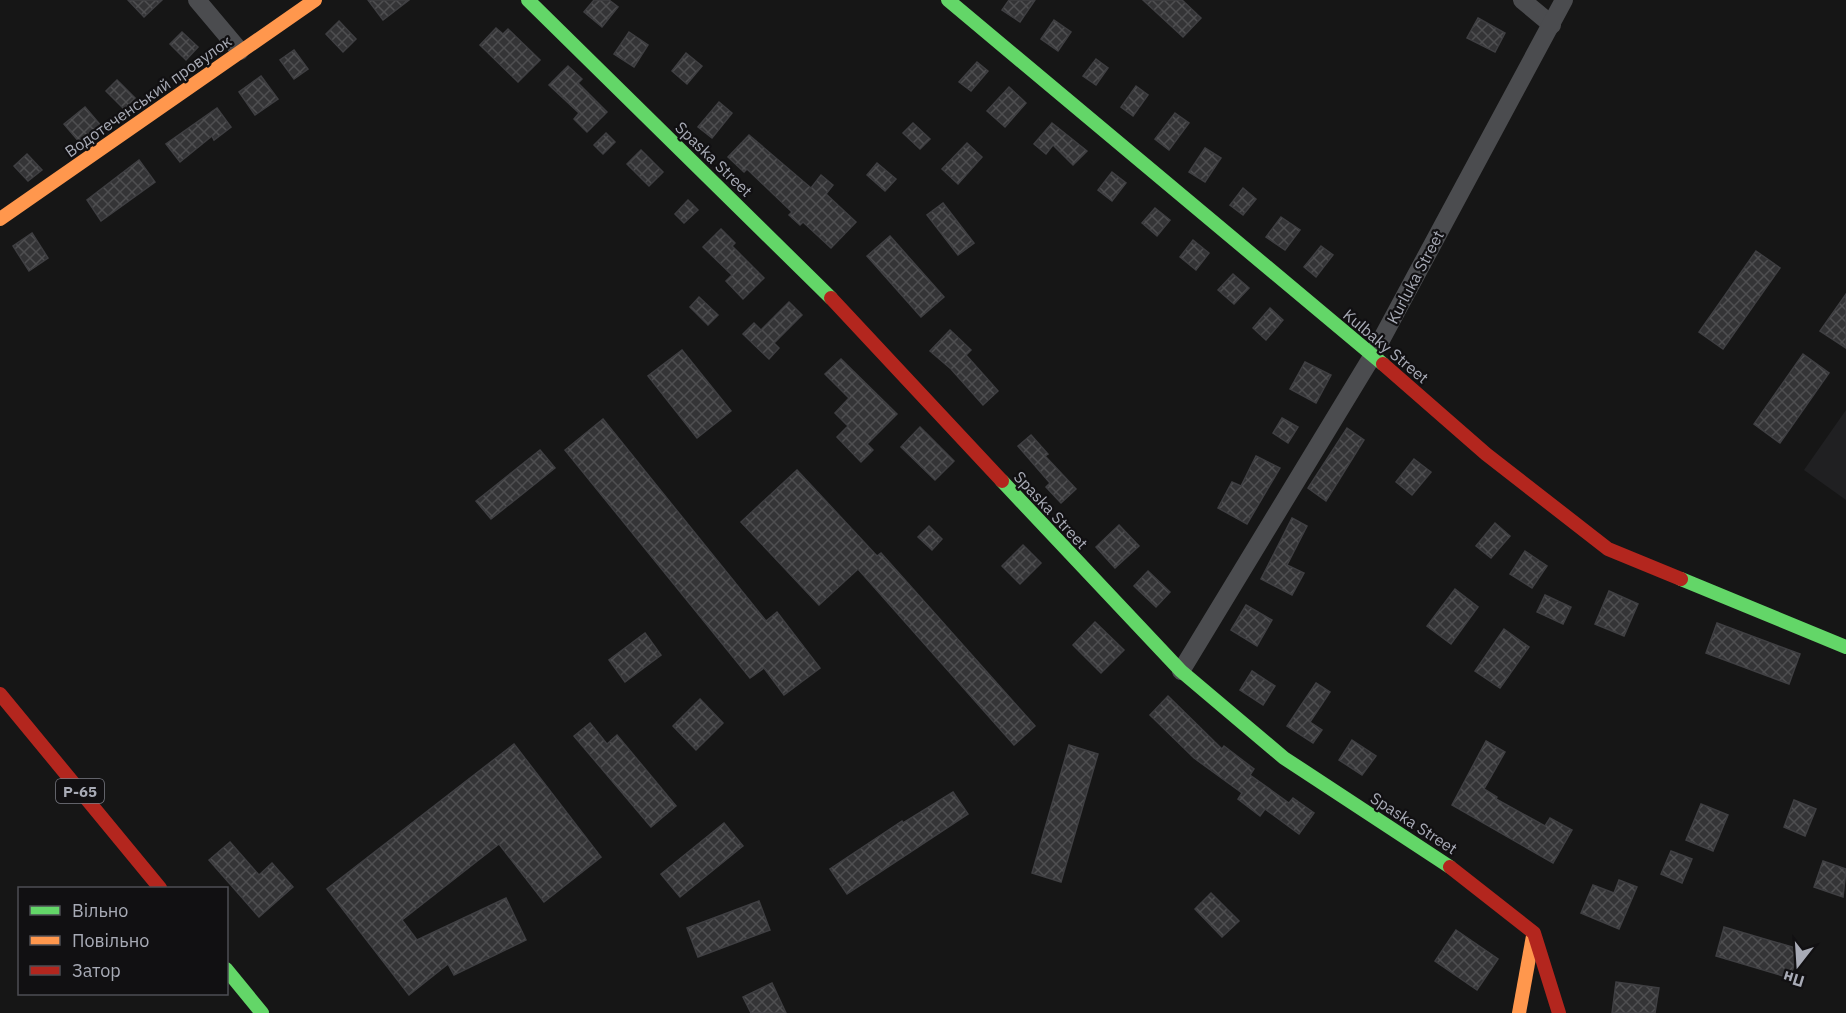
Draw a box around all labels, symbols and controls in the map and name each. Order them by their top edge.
street label: Водотеченський провулок [61,31,235,161]
street label: Spaska Street [671,117,757,201]
street label: Kurluka Street [1382,227,1448,327]
street label: Kulbaky Street [1339,304,1433,388]
street label: Spaska Street [1010,467,1092,553]
road number: Р-65 [56,779,104,803]
street label: Spaska Street [1367,788,1461,858]
legend [18,887,228,995]
text: Вільно [72,899,128,922]
text: Повільно [72,929,149,952]
north arrow [1768,935,1828,995]
text: Затор [72,959,121,982]
text: Пн [1781,967,1807,992]

